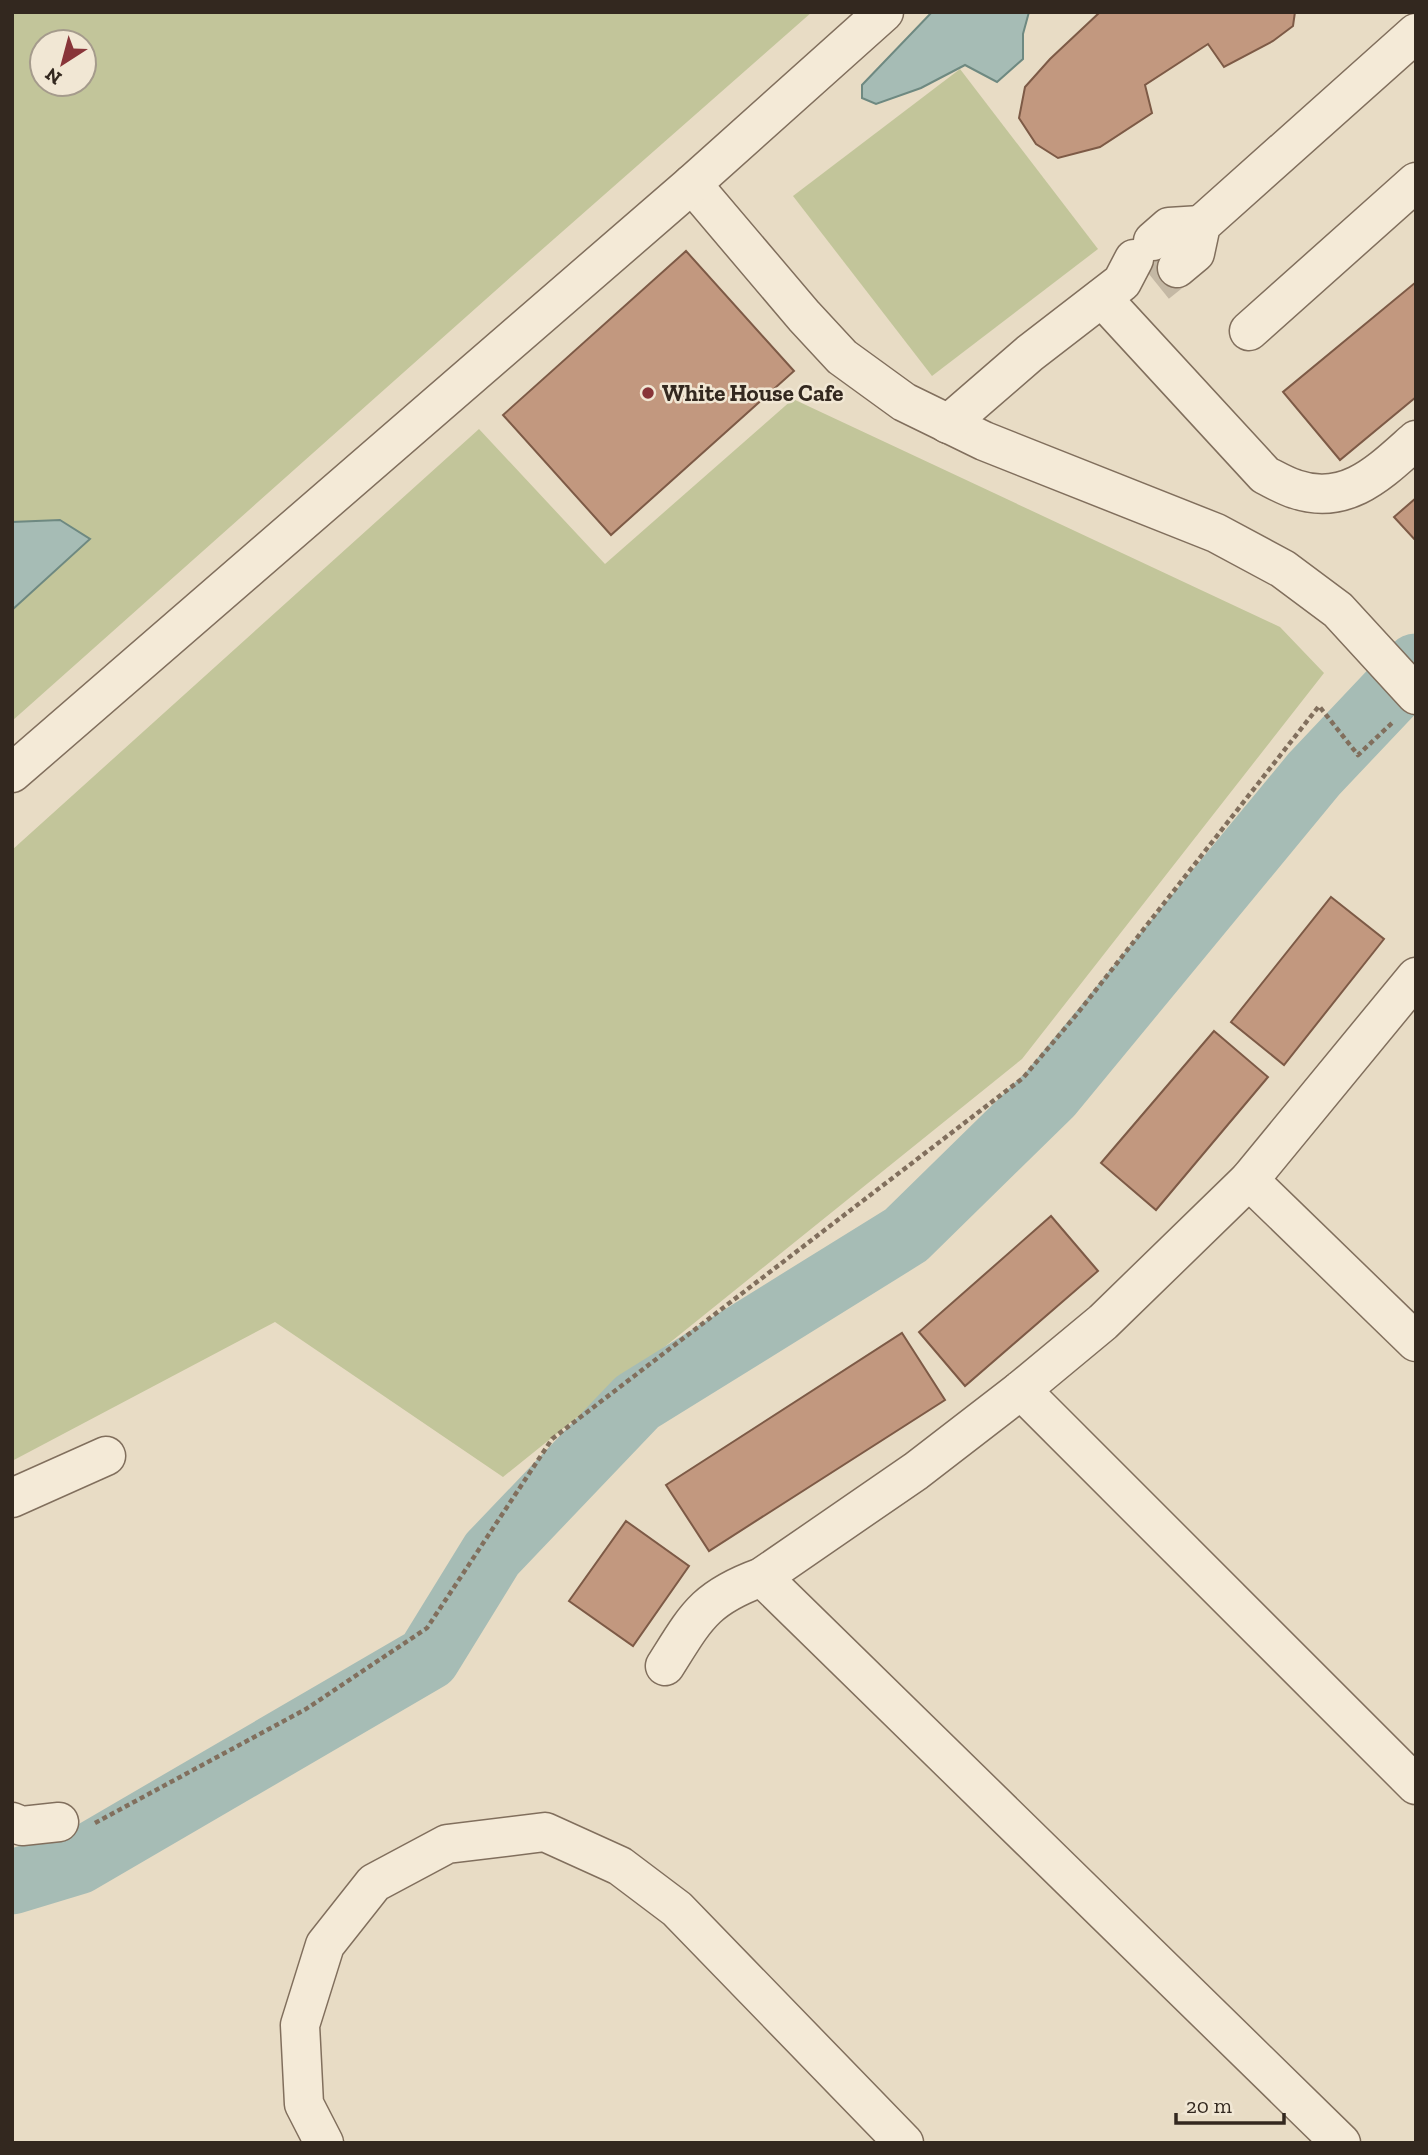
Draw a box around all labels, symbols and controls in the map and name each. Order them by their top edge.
north arrow [28,28,98,98]
text: N [41,63,66,90]
place label: White House Cafe [662,379,843,407]
marker: White House Cafe [640,385,656,401]
scale bar [1176,2082,1284,2126]
text: 20 m [1186,2093,1232,2118]

